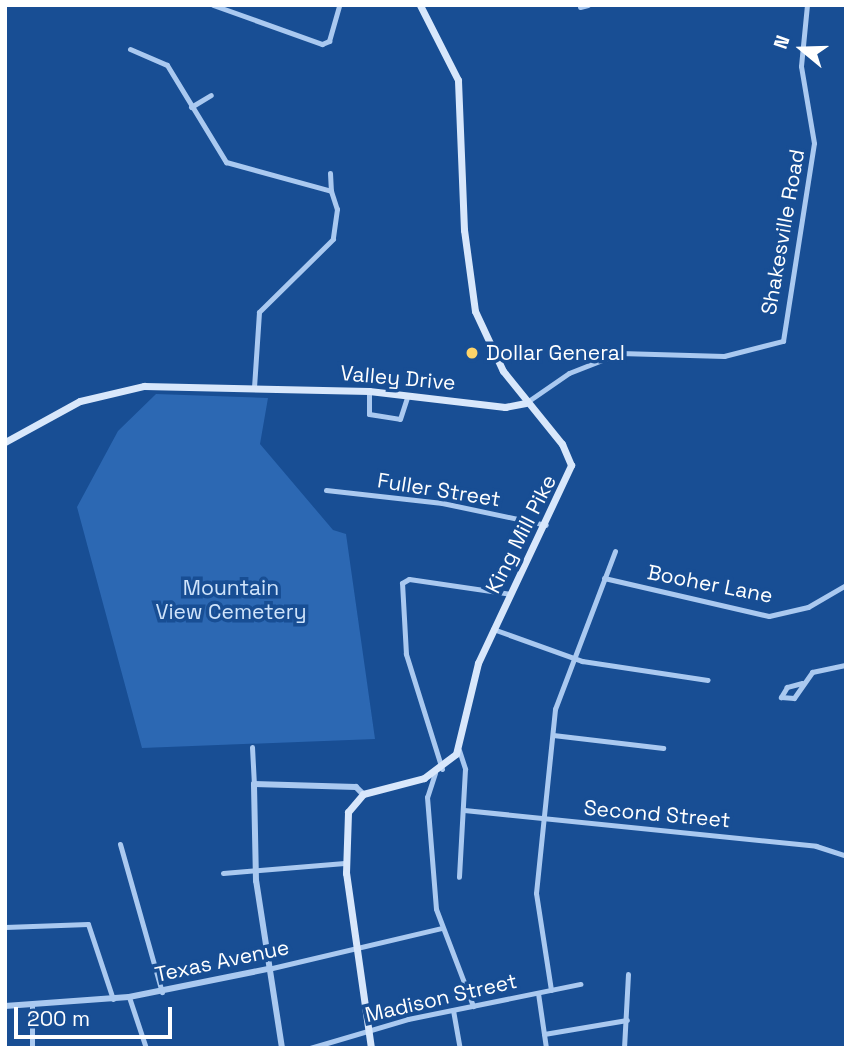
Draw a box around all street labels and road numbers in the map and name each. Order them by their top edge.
street label: Shakesville Road [756,147,810,317]
street label: Valley Drive [339,360,457,396]
street label: Fuller Street [376,468,502,512]
street label: King Mill Pike [480,471,562,597]
street label: Booher Lane [645,559,775,609]
street label: Second Street [583,795,731,833]
street label: Texas Avenue [152,934,292,988]
street label: Madison Street [363,968,519,1028]

